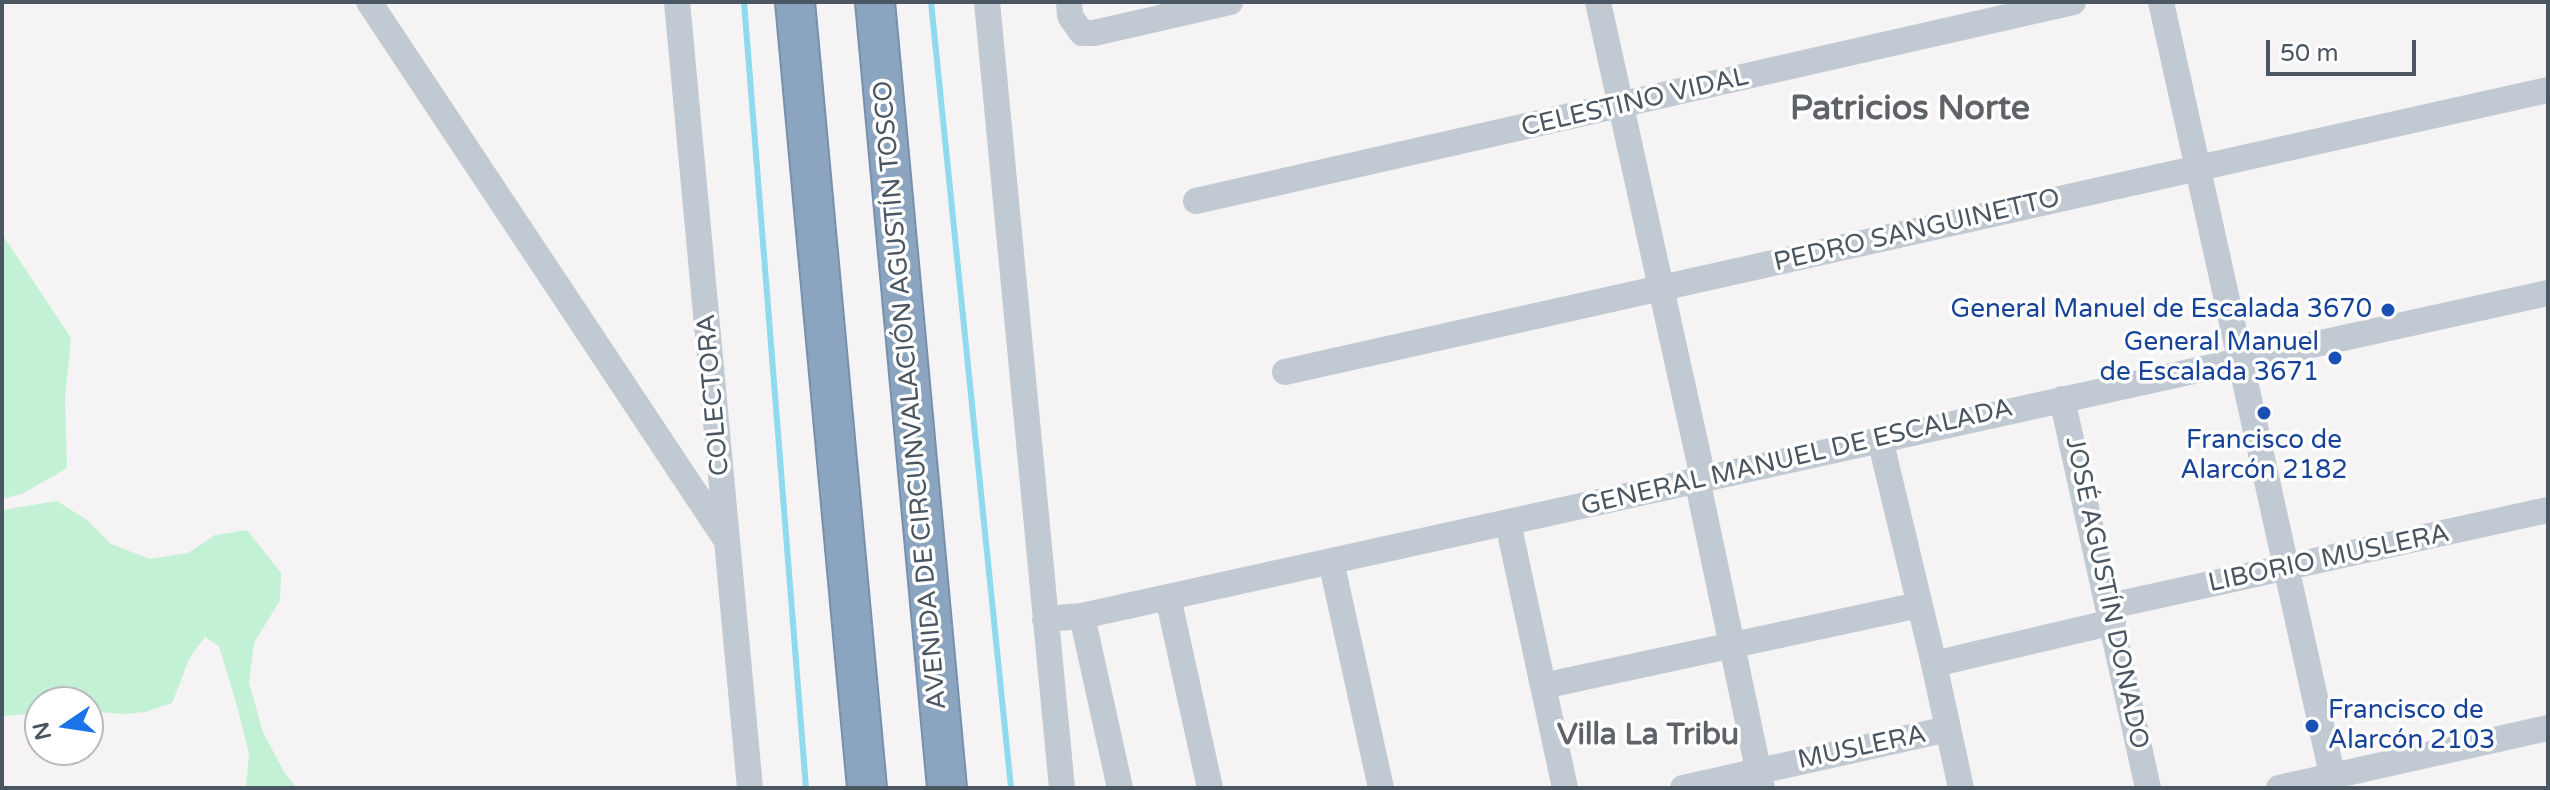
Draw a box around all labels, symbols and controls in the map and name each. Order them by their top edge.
scale bar [2270,24,2420,74]
text: 50 m [2280,39,2338,68]
street label: CELESTINO VIDAL [1518,62,1752,144]
street label: AVENIDA DE CIRCUNVALACIÓN AGUSTÍN TOSCO [868,79,954,711]
district label: Patricios Norte [1790,90,2030,130]
street label: PEDRO SANGUINETTO [1771,183,2063,279]
place label: General Manuel de Escalada 3670 [1951,294,2372,326]
marker: General Manuel de Escalada 3670 [2379,301,2397,319]
street label: COLECTORA [691,313,737,477]
place label: General Manuel de Escalada 3671 [2100,327,2319,388]
marker: General Manuel de Escalada 3671 [2326,349,2344,367]
street label: GENERAL MANUEL DE ESCALADA [1578,393,2016,523]
marker: Francisco de Alarcón 2182 [2255,404,2273,422]
place label: Francisco de Alarcón 2182 [2180,425,2348,486]
street label: JOSÉ AGUSTÍN DONADO [2058,434,2154,752]
street label: LIBORIO MUSLERA [2206,518,2452,600]
north arrow [24,686,104,766]
place label: Francisco de Alarcón 2103 [2328,695,2495,756]
marker: Francisco de Alarcón 2103 [2303,717,2321,735]
district label: Villa La Tribu [1557,718,1739,754]
text: N [28,719,57,742]
street label: MUSLERA [1795,719,1929,777]

